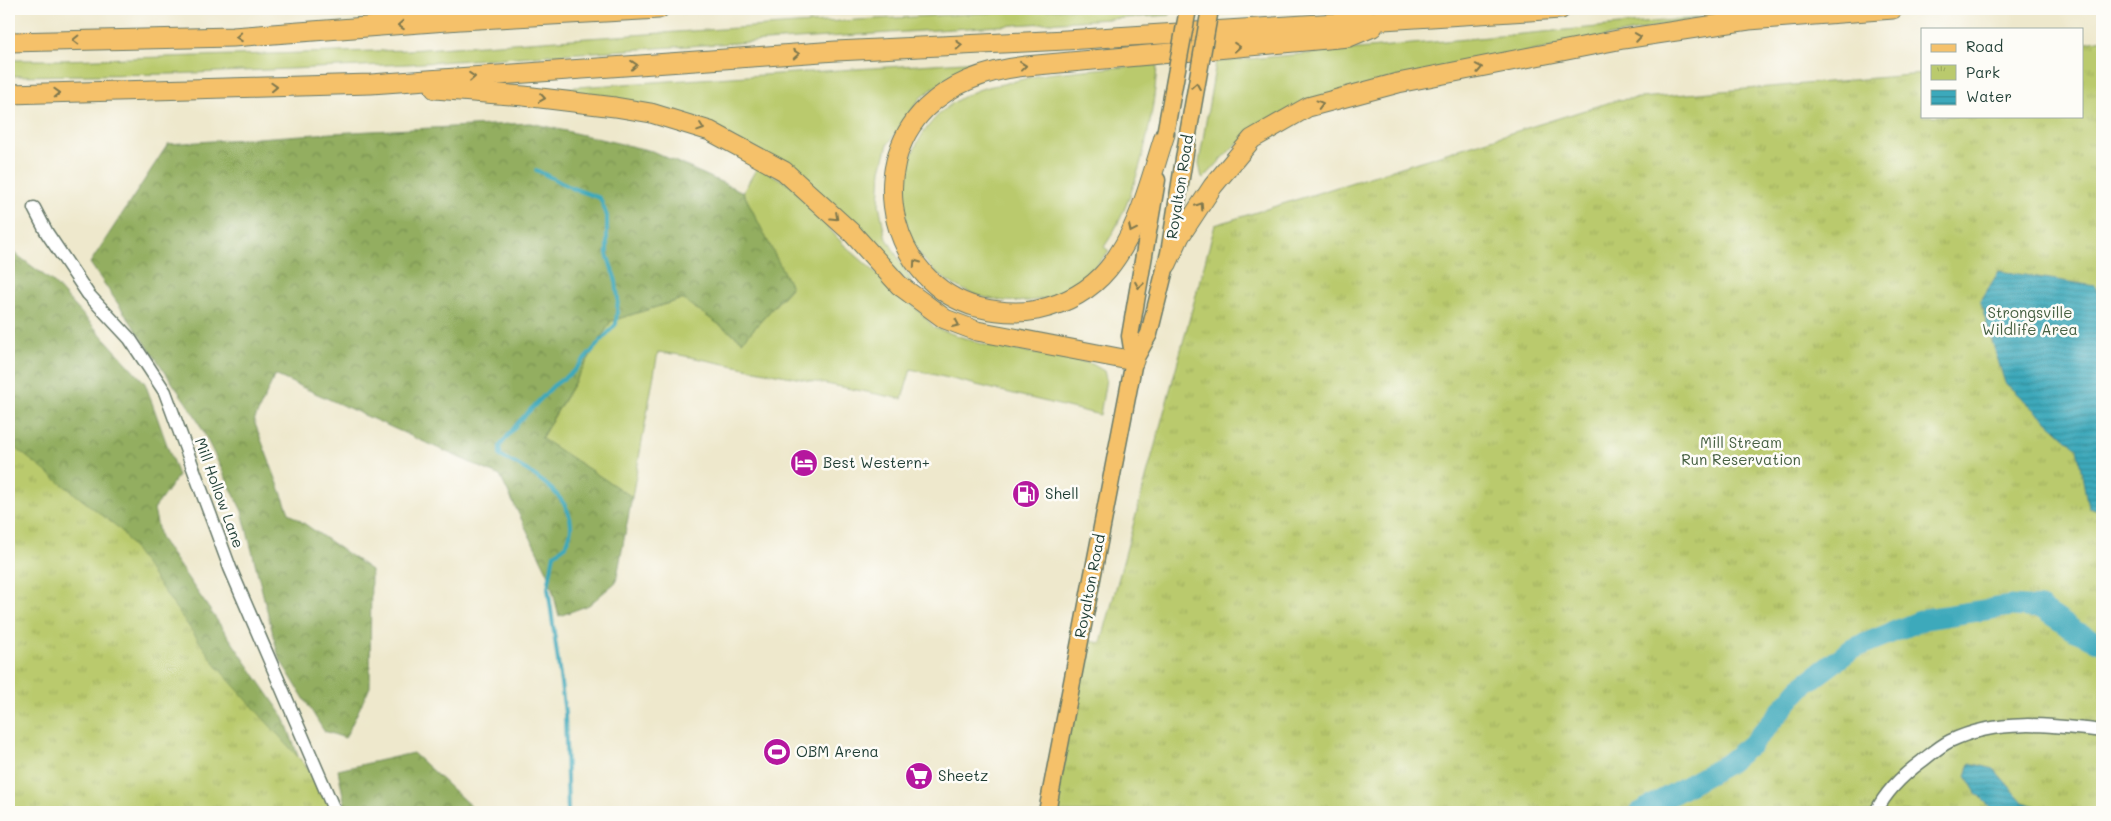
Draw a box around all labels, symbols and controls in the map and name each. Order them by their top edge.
one-way arrow [397,19,405,30]
legend [1921,28,2084,118]
one-way arrow [235,31,243,42]
one-way arrow [1634,32,1643,42]
one-way arrow [72,35,80,45]
text: Road [1966,36,2003,56]
one-way arrow [955,40,963,51]
one-way arrow [1233,42,1241,53]
one-way arrow [793,48,801,59]
one-way arrow [631,60,639,71]
one-way arrow [1019,61,1027,72]
text: Park [1966,62,2000,82]
one-way arrow [1474,63,1483,74]
one-way arrow [469,72,477,83]
one-way arrow [271,82,279,92]
one-way arrow [1190,82,1200,91]
text: Water [1966,86,2012,106]
one-way arrow [54,88,62,99]
one-way arrow [538,92,546,103]
one-way arrow [1316,99,1325,110]
one-way arrow [697,122,705,132]
street label: Royalton Road [1161,133,1197,240]
one-way arrow [1193,203,1203,212]
one-way arrow [830,211,839,220]
one-way arrow [1128,224,1138,233]
one-way arrow [913,259,922,269]
one-way arrow [1135,281,1145,290]
park label: Strongsville Wildlife Area [1982,302,2078,339]
one-way arrow [951,317,960,328]
park label: Mill Stream Run Reservation [1681,432,1801,469]
street label: Mill Hollow Lane [191,435,249,551]
hotel icon: Best Western+ [789,448,819,478]
place label: Best Western+ [823,452,930,472]
fuel station icon: Shell [1011,479,1041,509]
place label: Shell [1045,483,1079,503]
street label: Royalton Road [1069,532,1109,639]
sports icon: OBM Arena [762,737,792,767]
place label: OBM Arena [796,741,879,761]
supermarket icon: Sheetz [904,761,934,791]
place label: Sheetz [938,765,988,785]

